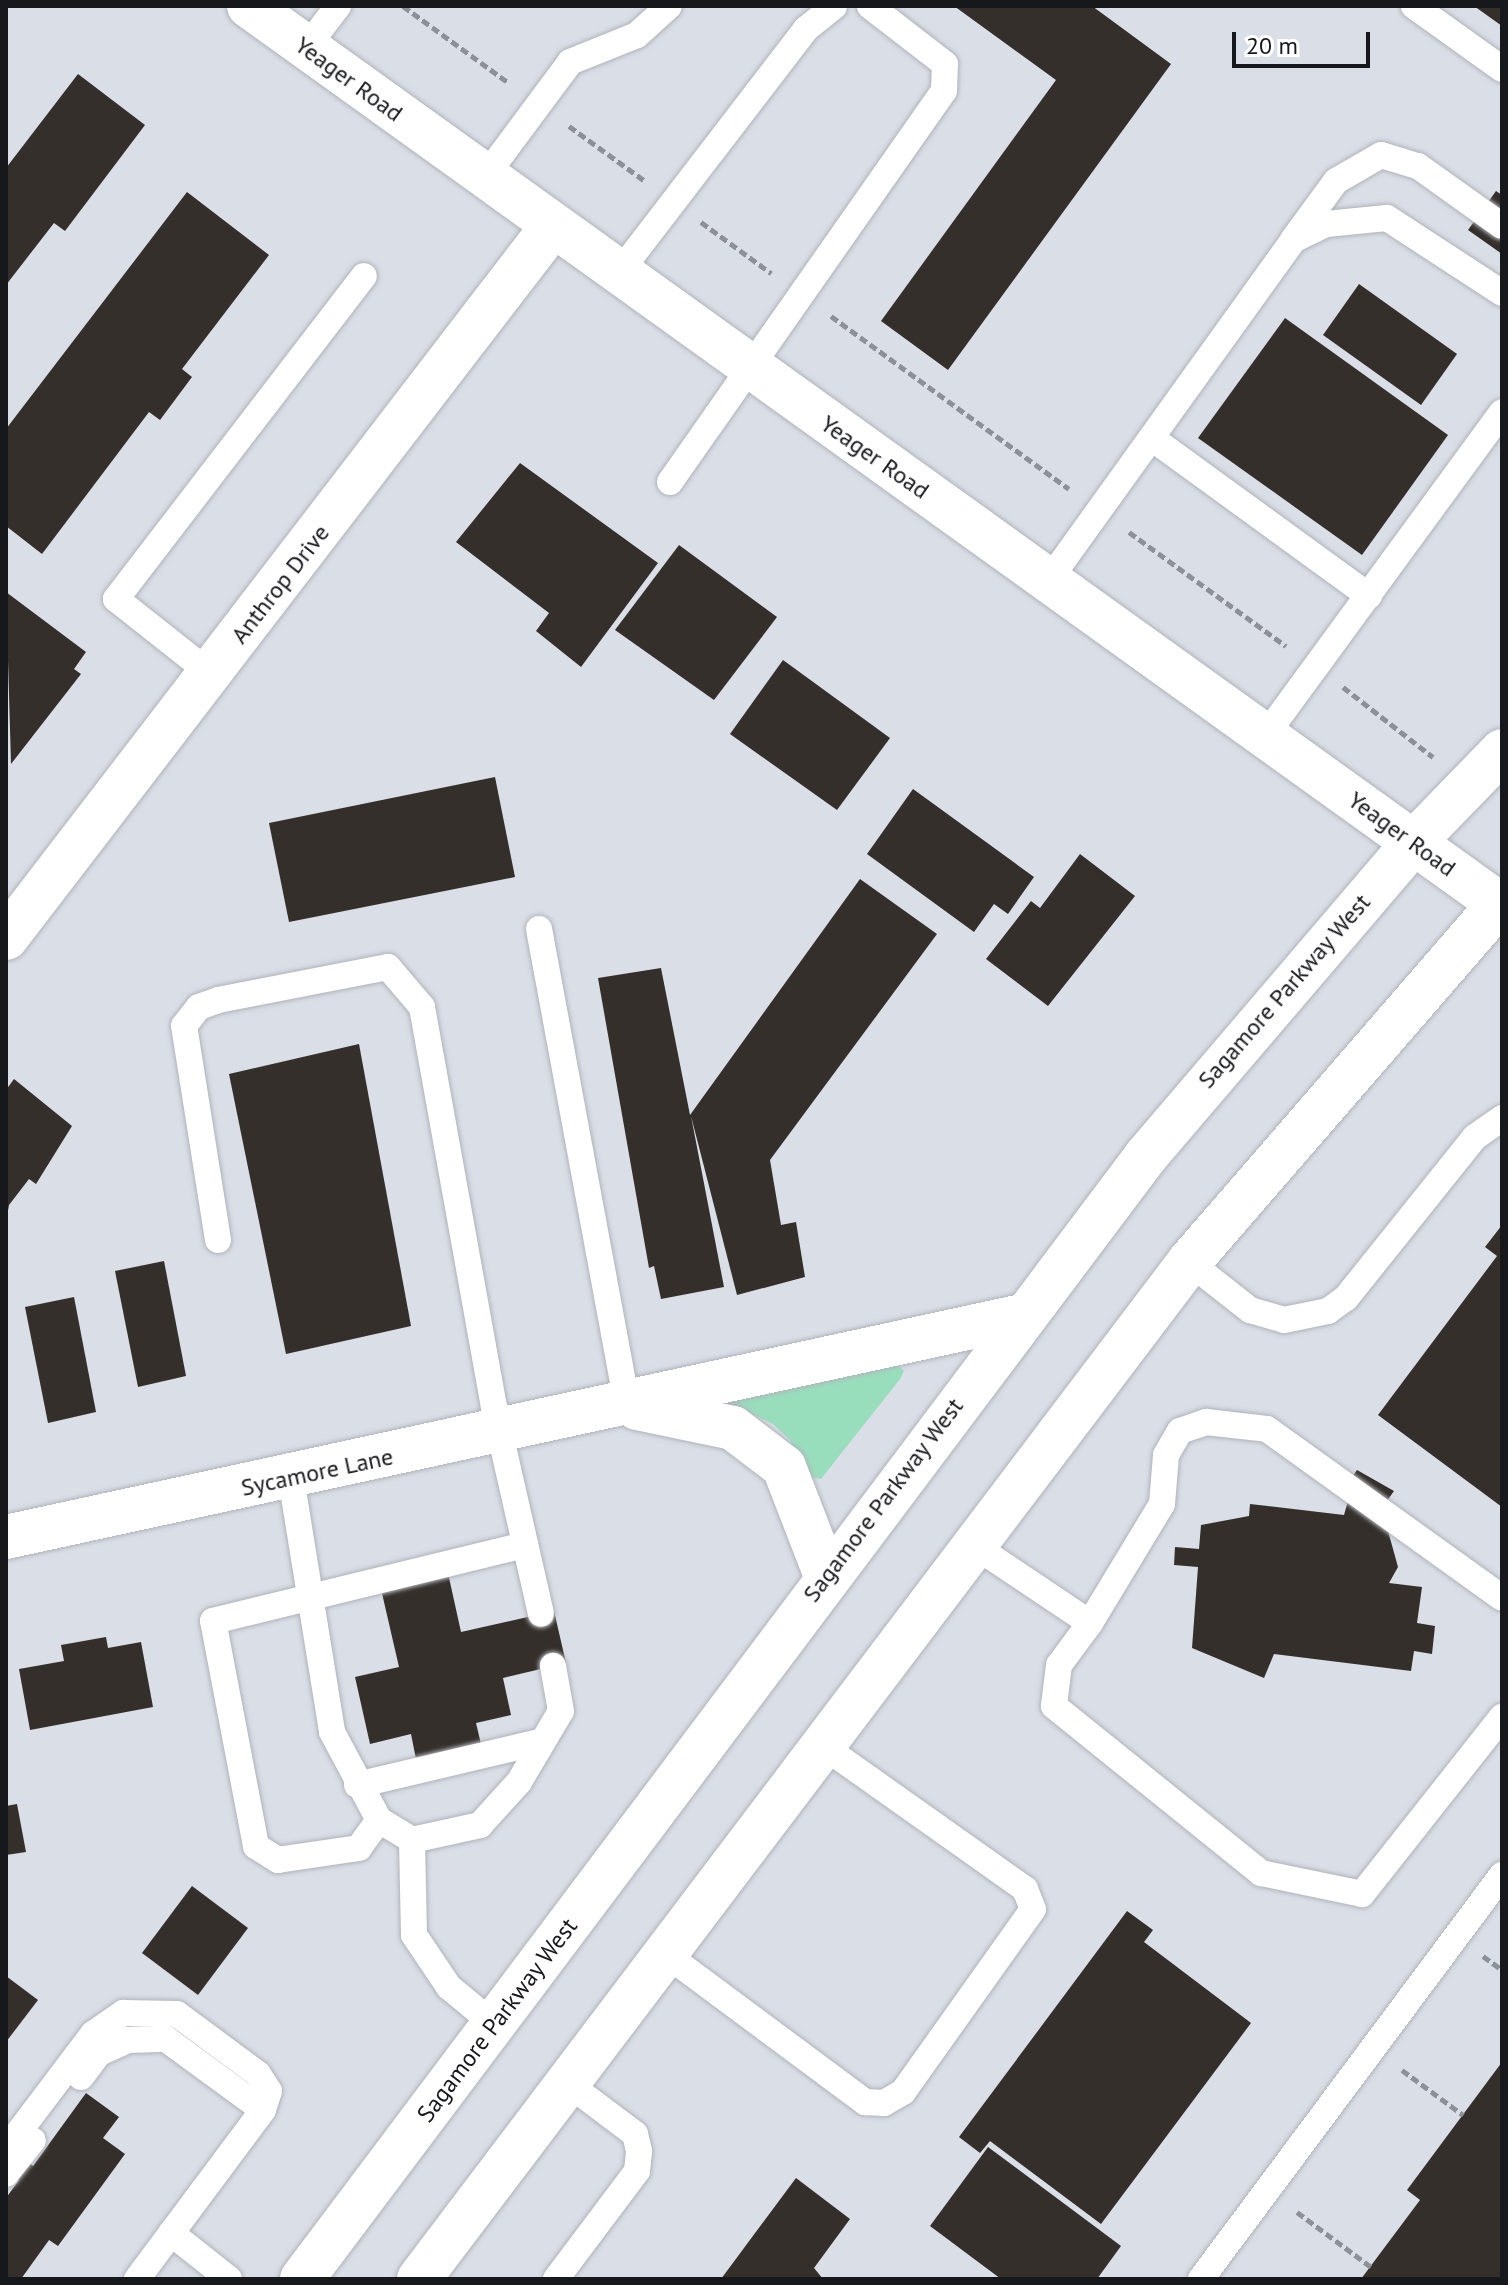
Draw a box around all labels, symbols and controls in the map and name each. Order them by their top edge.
scale bar [1236,16,1374,66]
street label: Yeager Road [290,30,408,128]
text: 20 m [1246,30,1298,61]
street label: Yeager Road [815,409,935,505]
street label: Anthrop Drive [225,519,335,649]
street label: Yeager Road [1343,785,1461,883]
street label: Sagamore Parkway West [1191,888,1377,1094]
street label: Sagamore Parkway West [797,1392,969,1608]
street label: Sycamore Lane [238,1442,396,1502]
street label: Sagamore Parkway West [411,1912,583,2128]

